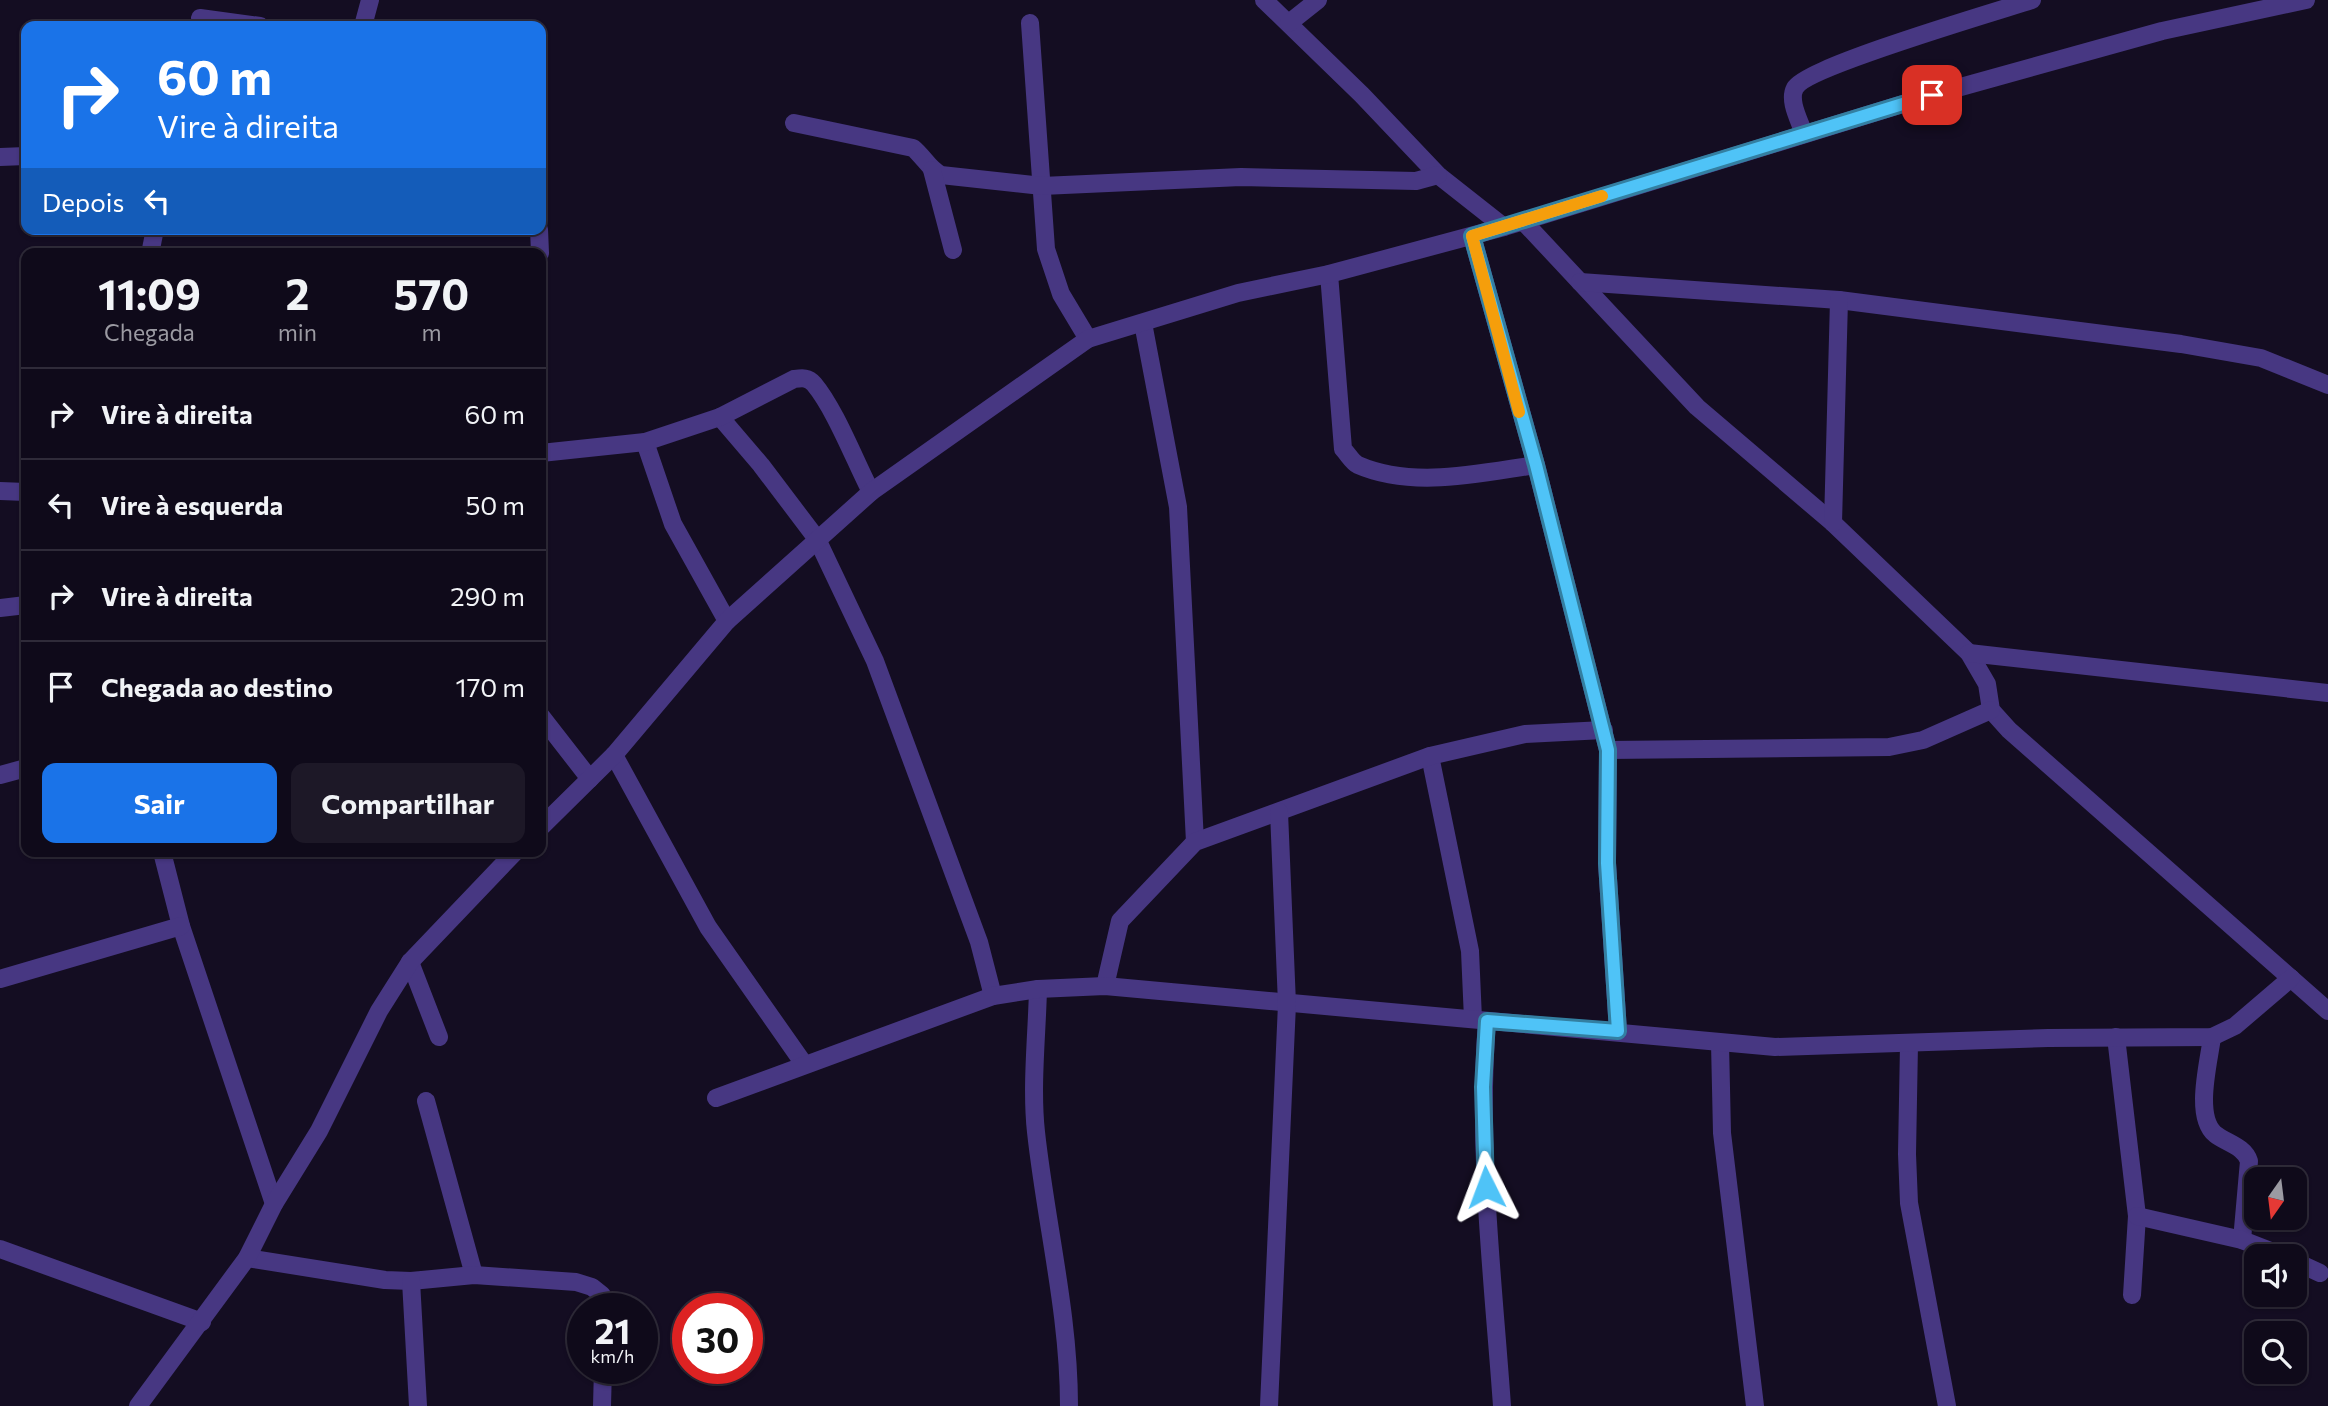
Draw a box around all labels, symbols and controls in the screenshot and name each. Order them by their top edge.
text: 60 m [157,45,272,105]
icon: right [42,49,133,140]
pin [1902,65,1962,125]
icon: arrive [1913,76,1951,114]
text: Vire à direita [157,105,339,145]
icon: left [138,182,176,220]
text: Depois [42,186,124,217]
text: 11:09 [98,267,201,319]
text: 2 [285,267,309,319]
text: 570 [394,267,469,319]
text: Chegada [104,318,195,346]
text: min [278,318,317,346]
text: m [421,318,441,346]
icon: right [42,395,80,433]
text: Vire à direita [101,398,253,429]
text: 60 m [465,398,525,429]
icon: left [42,486,80,524]
text: Vire à esquerda [101,489,283,520]
text: 50 m [465,489,525,520]
icon: right [42,577,80,615]
text: Vire à direita [101,580,253,611]
text: 290 m [450,580,525,611]
icon: arrive [42,668,80,706]
text: Chegada ao destino [101,671,333,702]
text: 170 m [456,671,525,702]
button: Sair [42,763,277,843]
button: Compartilhar [291,763,525,843]
position arrow [1449,1150,1523,1224]
north arrow [2244,1167,2306,1230]
map controls [2244,1167,2307,1384]
button: sound [2244,1244,2307,1307]
speed limit sign: 30 [672,1293,763,1384]
text: 21 [595,1308,630,1351]
button: search [2244,1321,2307,1384]
text: km/h [591,1345,634,1367]

